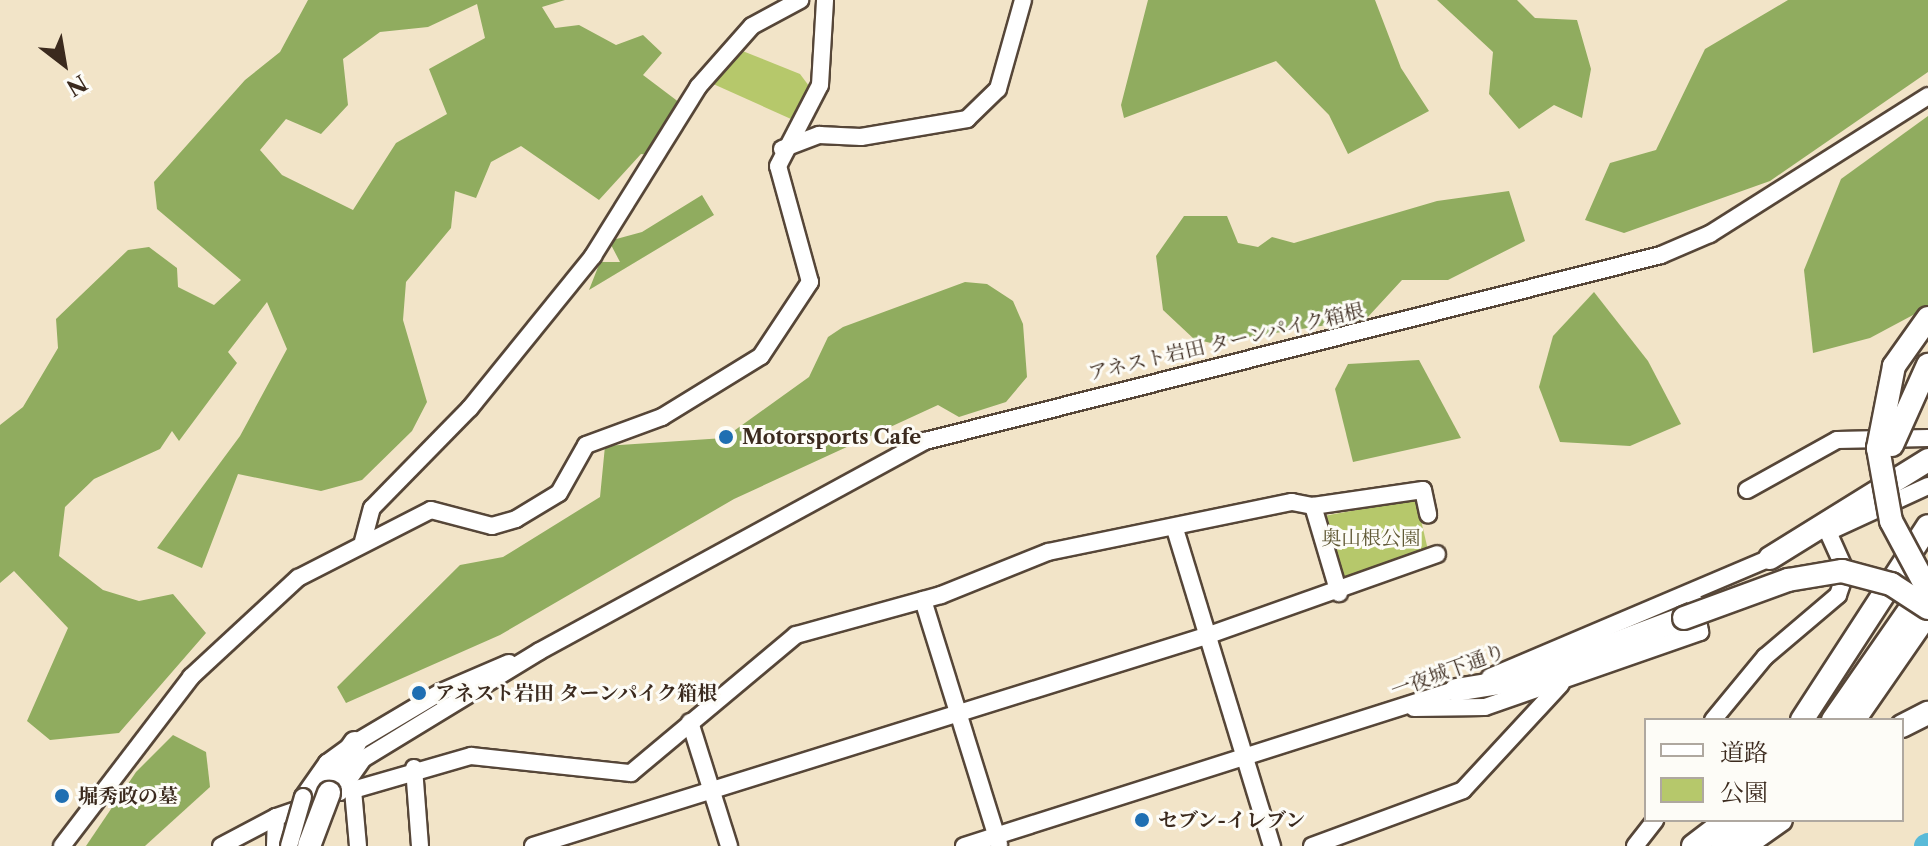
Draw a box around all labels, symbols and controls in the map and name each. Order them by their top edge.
north arrow [24,24,104,104]
text: N [61,69,92,101]
street label: アネスト岩田 ターンパイク箱根 [1084,298,1368,386]
place label: Motorsports Cafe [742,425,921,449]
marker: Motorsports Cafe [717,428,735,446]
park label: 奥山根公園 [1321,526,1421,550]
street label: 一夜城下通り [1388,639,1508,703]
place label: アネスト岩田 ターンパイク箱根 [435,681,720,705]
marker: アネスト岩田 ターンパイク箱根 [410,684,428,702]
legend [1644,718,1904,822]
text: 道路 [1720,738,1768,767]
text: 公園 [1720,778,1768,807]
place label: 堀秀政の墓 [78,784,178,808]
marker: 堀秀政の墓 [53,787,71,805]
place label: セブン-イレブン [1158,808,1307,832]
marker: セブン-イレブン [1133,811,1151,829]

